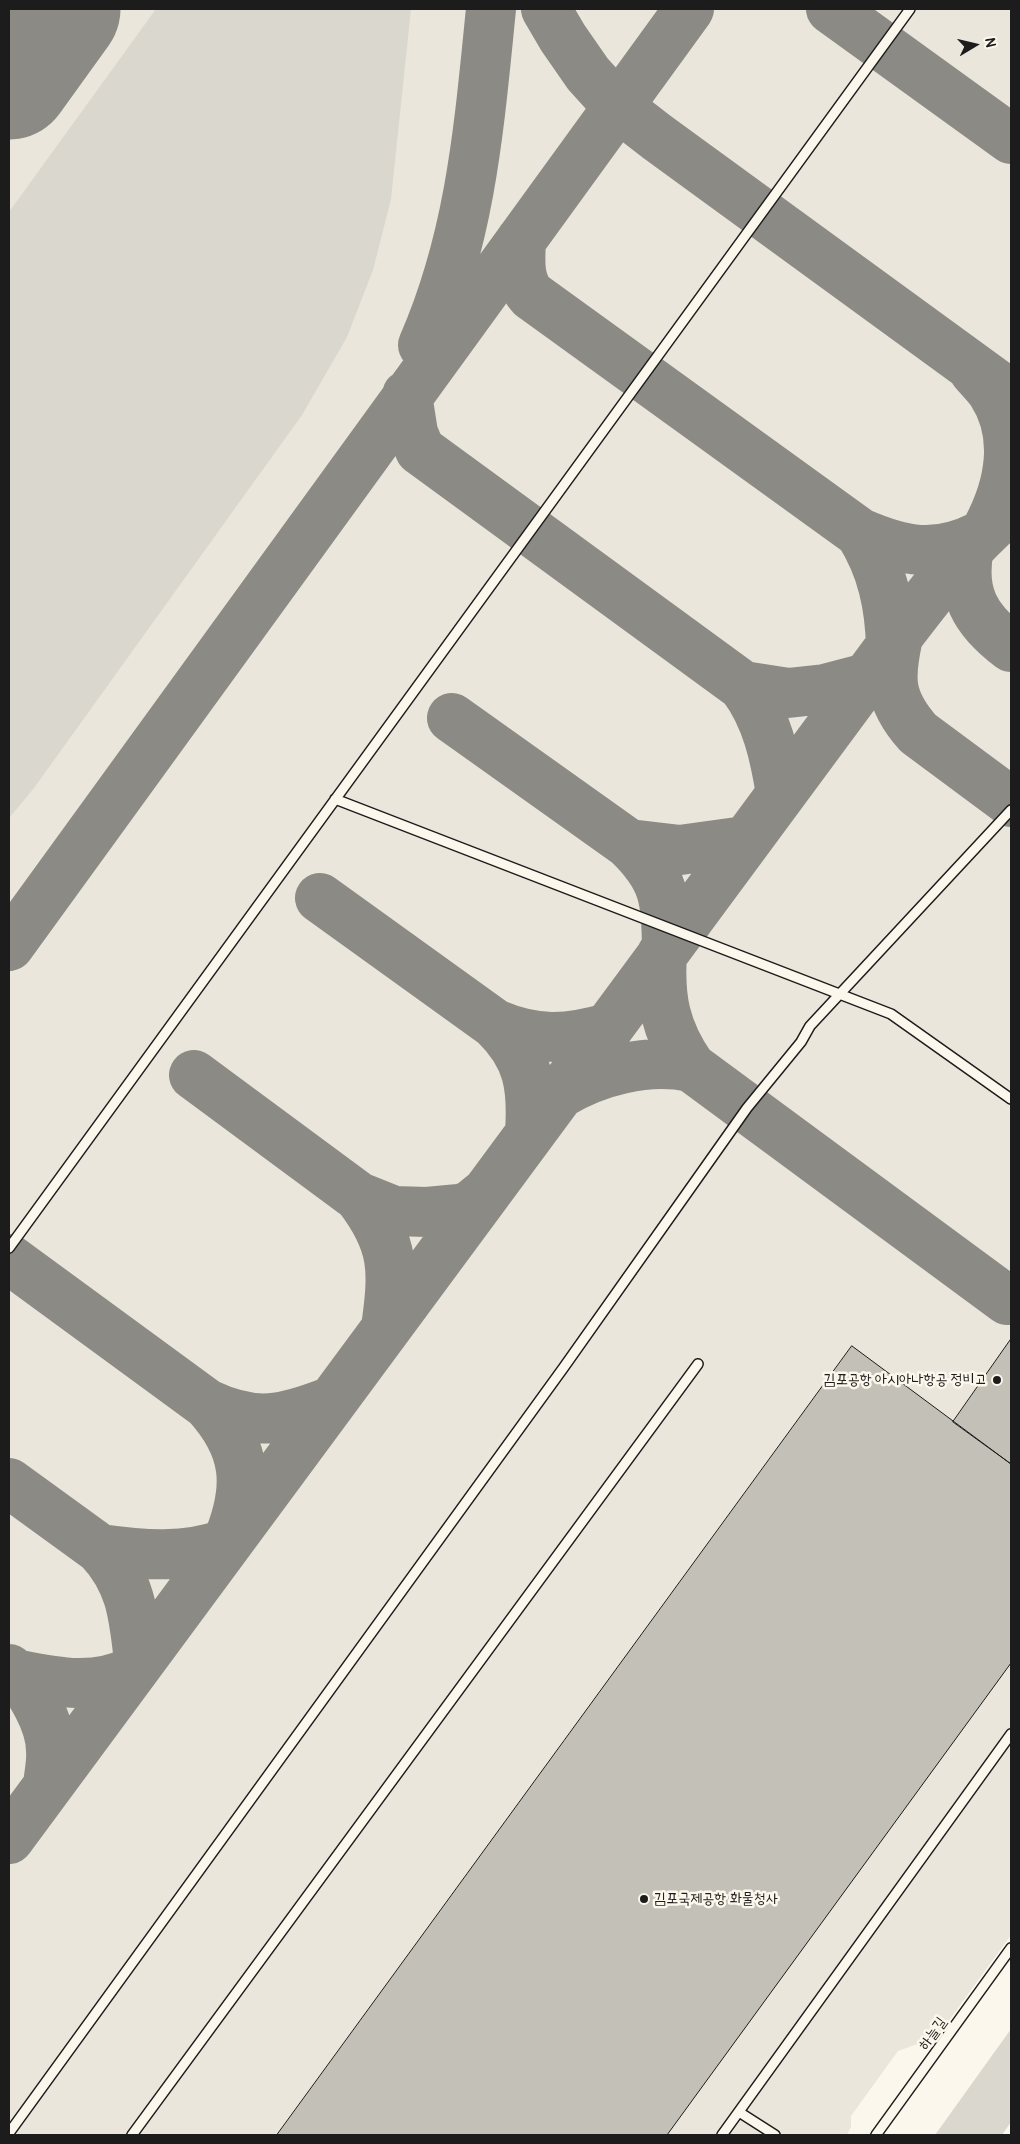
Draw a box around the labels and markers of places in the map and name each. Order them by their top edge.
place label: 김포공항 아시아나항공 정비고 [824,1371,987,1389]
marker: 김포공항 아시아나항공 정비고 [991,1374,1003,1386]
place label: 김포국제공항 화물청사 [654,1890,778,1908]
marker: 김포국제공항 화물청사 [638,1893,650,1905]

